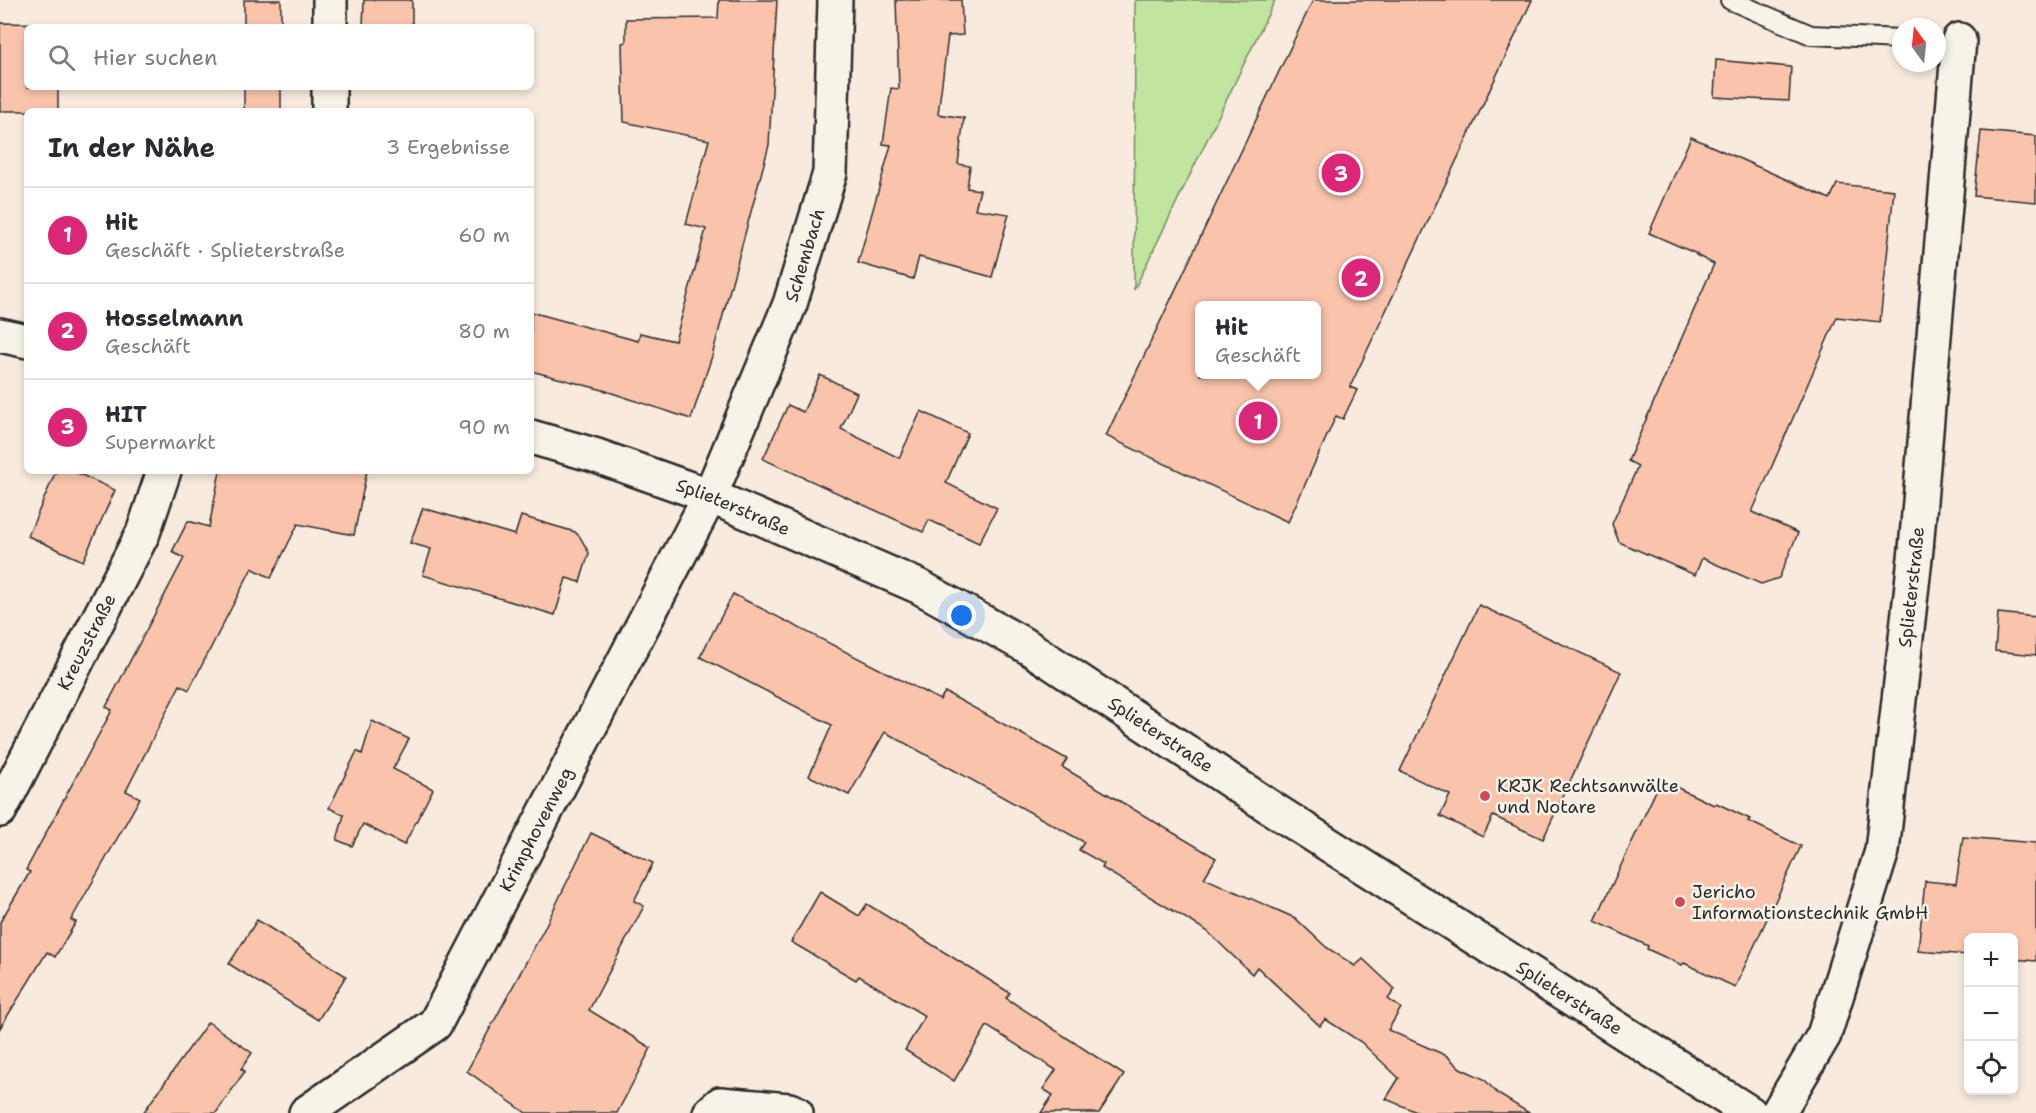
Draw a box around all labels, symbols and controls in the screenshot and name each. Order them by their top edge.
north arrow [1892,18,1946,72]
search box [24,24,534,90]
icon: search [45,41,78,74]
text: Hier suchen [93,43,218,72]
text: In der Nähe [48,130,215,165]
text: 3 Ergebnisse [386,134,510,160]
pin: 3 [1322,150,1360,195]
street label: Schembach [779,206,830,305]
text: Hit [105,208,138,237]
text: 1 [63,222,72,248]
text: 60 m [458,222,510,248]
text: Geschäft · Splieterstraße [105,237,345,263]
pin: 2 [1342,256,1380,300]
popup [1195,301,1321,379]
text: Hosselmann [105,304,243,333]
text: Hit [1215,313,1248,342]
text: 2 [61,318,75,344]
text: 80 m [458,318,510,344]
text: Geschäft [105,333,191,359]
text: Geschäft [1215,342,1301,368]
pin: 1 [1238,398,1278,444]
text: HIT [105,400,147,429]
text: 3 [61,414,75,440]
text: 90 m [458,414,510,440]
text: Supermarkt [105,429,216,455]
street label: Splieterstraße [673,473,794,541]
street label: Splieterstraße [1893,526,1930,649]
street label: Kreuzstraße [52,590,122,695]
your location [947,601,976,630]
street label: Splieterstraße [1103,691,1218,778]
street label: Krimphovenweg [494,763,579,896]
place label: KRJK Rechtsanwälte und Notare [1497,774,1679,819]
marker: KRJK Rechtsanwälte und Notare [1478,789,1492,803]
place label: Jericho Informationstechnik GmbH [1692,880,1928,925]
marker: Jericho Informationstechnik GmbH [1673,895,1687,909]
map controls [1964,933,2018,1095]
button: + [1964,933,2018,987]
street label: Splieterstraße [1512,955,1627,1041]
button: − [1964,987,2018,1041]
button: locate [1964,1041,2018,1095]

